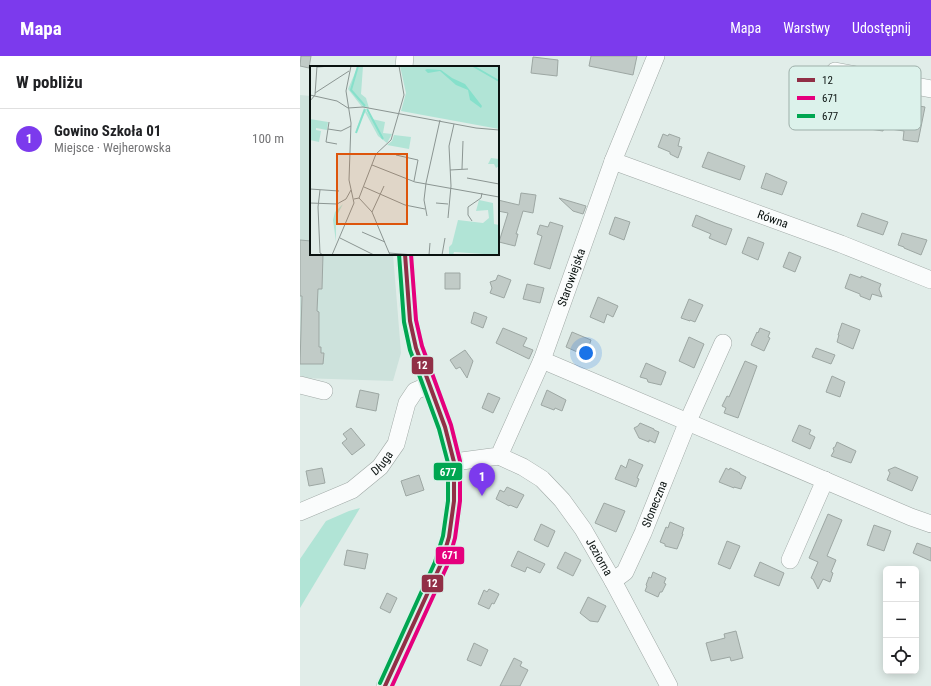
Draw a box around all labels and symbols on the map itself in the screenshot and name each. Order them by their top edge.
inset map [310,66,499,255]
legend [789,66,921,130]
text: 12 [822,74,833,87]
text: 671 [822,92,838,105]
text: 677 [822,110,838,123]
street label: Równa [755,207,790,231]
street label: Starowiejska [555,247,588,309]
your location [576,343,596,363]
line badge: 12 [411,356,434,375]
text: 12 [416,359,428,372]
street label: Długa [368,448,396,478]
line badge: 677 [433,462,463,481]
pin: 1 [469,463,495,496]
text: 677 [440,466,457,479]
street label: Słoneczna [639,479,670,530]
street label: Jeziorna [583,536,616,578]
line badge: 671 [435,546,465,565]
text: 671 [442,549,458,562]
line badge: 12 [421,574,444,593]
text: 12 [426,577,438,590]

